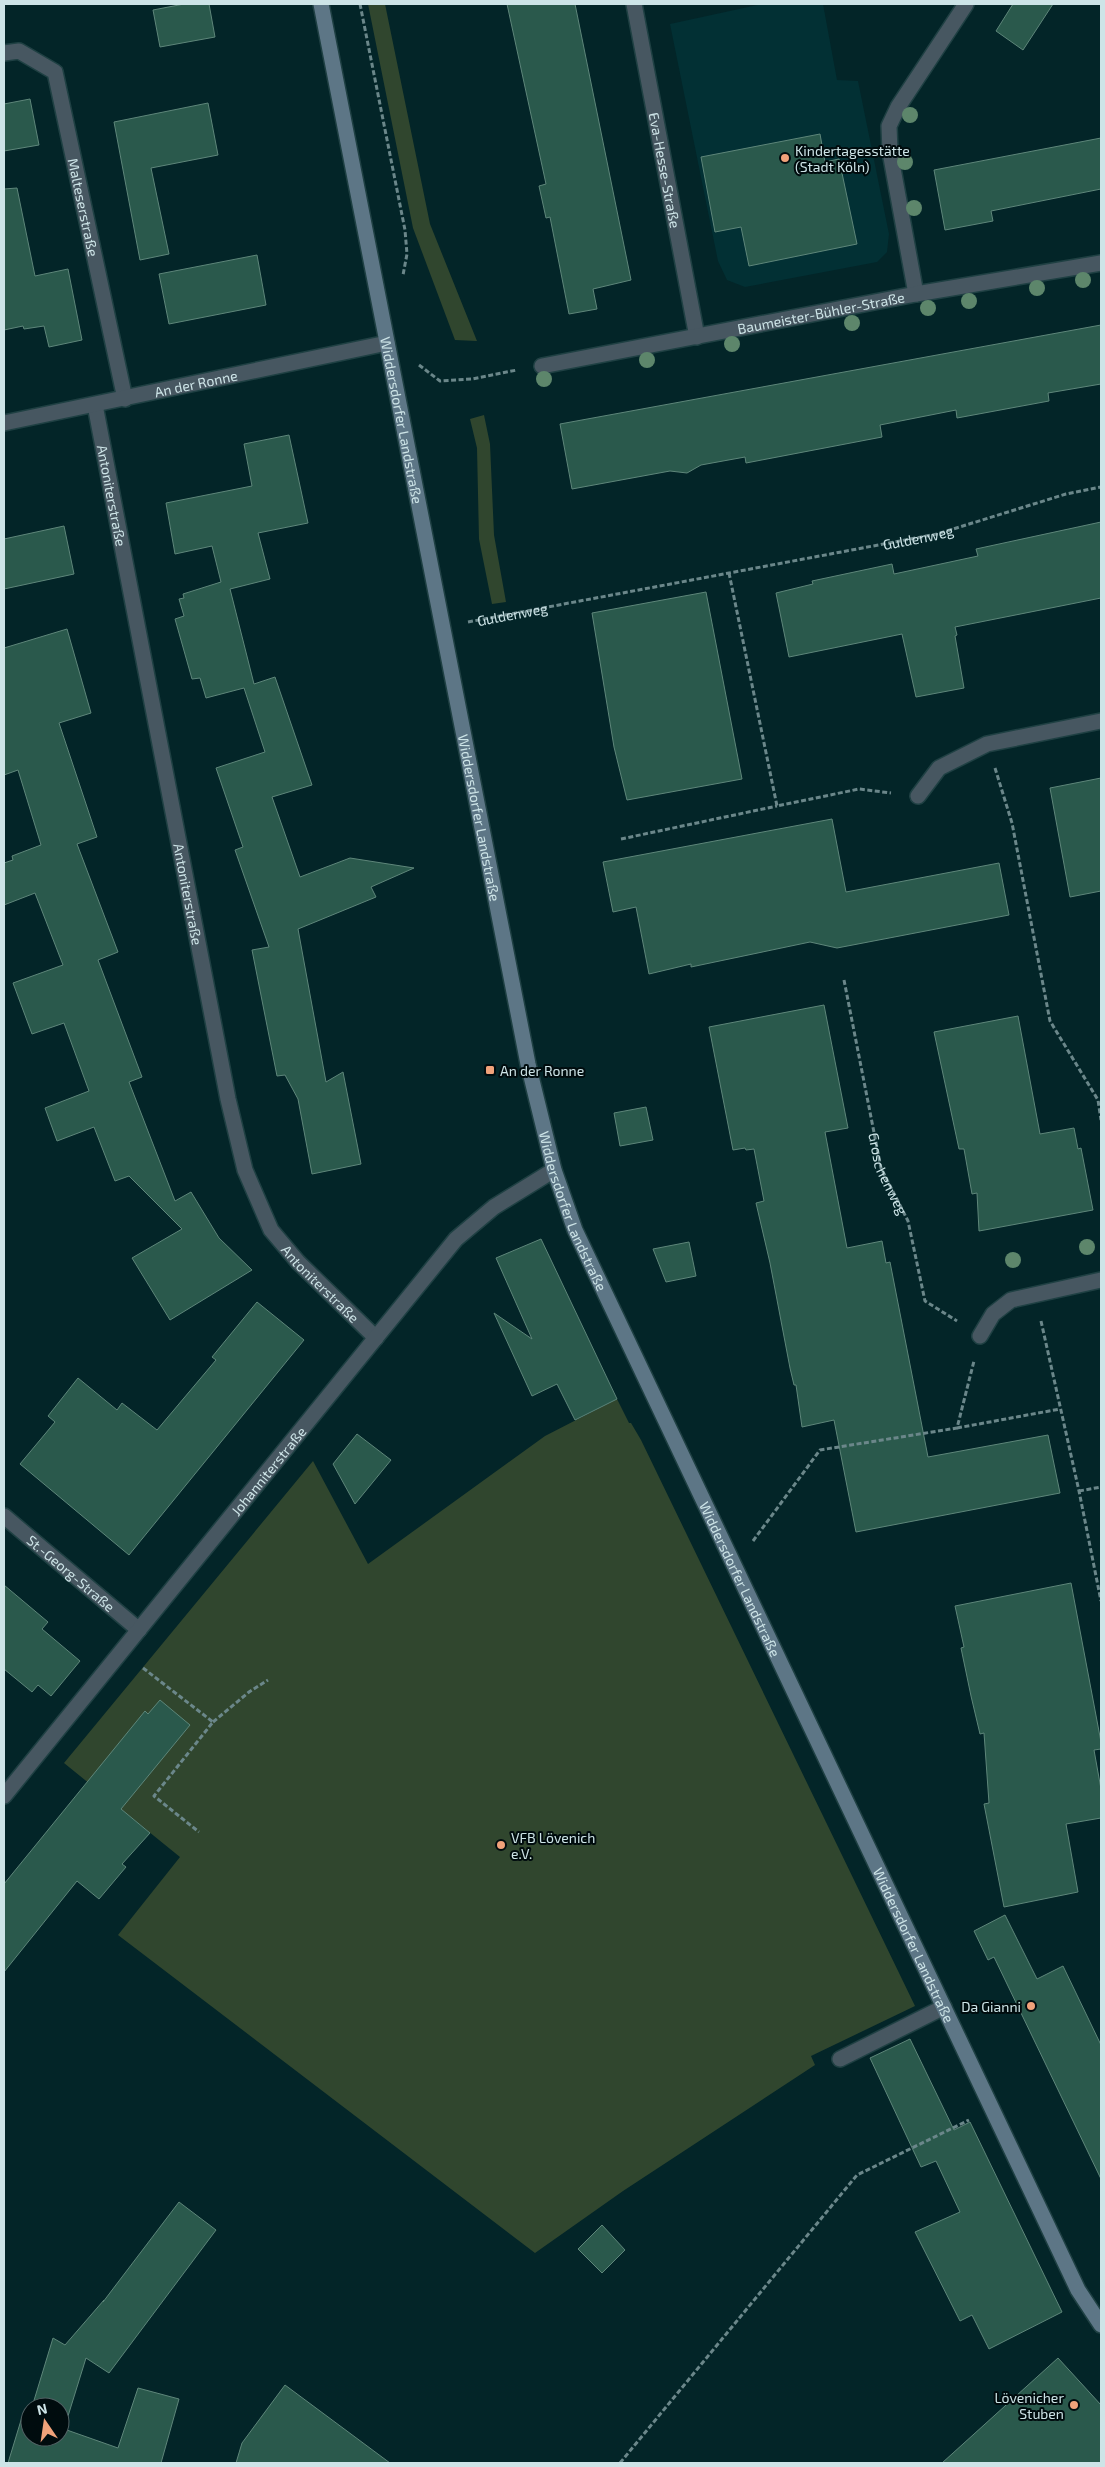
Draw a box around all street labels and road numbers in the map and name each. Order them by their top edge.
street label: Eva-Hesse-Straße [646,111,685,229]
street label: Malteserstraße [65,156,103,258]
street label: Baumeister-Bühler-Straße [736,288,906,337]
street label: Widdersdorfer Landstraße [378,335,427,505]
street label: An der Ronne [153,366,239,400]
street label: Antoniterstraße [94,443,130,548]
street label: Guldenweg [881,521,956,552]
street label: Guldenweg [476,599,549,629]
street label: Widdersdorfer Landstraße [455,733,504,903]
street label: Antoniterstraße [171,842,207,946]
street label: Widdersdorfer Landstraße [536,1129,611,1293]
street label: Groschenweg [866,1131,912,1217]
street label: Antoniterstraße [278,1241,363,1326]
street label: Johanniterstraße [227,1423,309,1519]
street label: Widdersdorfer Landstraße [697,1499,785,1659]
street label: St.-Georg-Straße [24,1531,119,1615]
street label: Widdersdorfer Landstraße [870,1865,958,2025]

